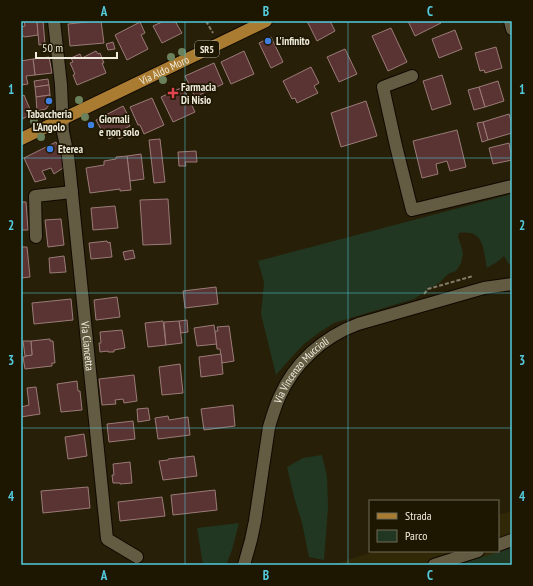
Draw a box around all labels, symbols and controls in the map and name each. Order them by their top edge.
text: A [100,3,108,20]
text: B [263,3,269,20]
text: C [427,3,433,20]
scale bar [36,34,117,60]
place label: L'infinito [276,34,310,48]
marker: L'infinito [263,36,273,46]
text: 50 m [42,40,63,55]
road number: SR5 [195,41,219,57]
street label: Via Aldo Moro [136,52,191,88]
place label: Farmacia Di Nisio [181,80,217,107]
text: 1 [8,81,14,98]
text: 1 [519,81,525,98]
marker: Farmacia Di Nisio [168,88,178,98]
marker: Tabaccheria L'Angolo [44,96,54,106]
place label: Tabaccheria L'Angolo [26,107,72,134]
place label: Giornali e non solo [99,112,139,139]
marker: Giornali e non solo [86,120,96,130]
place label: Eterea [58,142,84,156]
marker: Eterea [45,144,55,154]
text: 2 [8,217,14,234]
text: 2 [519,217,525,234]
street label: Via Ciancetta [78,320,97,371]
street label: Via Vincenzo Muccioli [270,334,331,406]
text: 3 [8,352,14,369]
text: 3 [519,352,525,369]
text: 4 [8,488,15,505]
text: 4 [519,488,526,505]
legend [369,500,499,552]
text: Strada [405,508,432,523]
text: Parco [405,528,427,543]
text: A [100,567,108,584]
text: B [263,567,269,584]
text: C [427,567,433,584]

